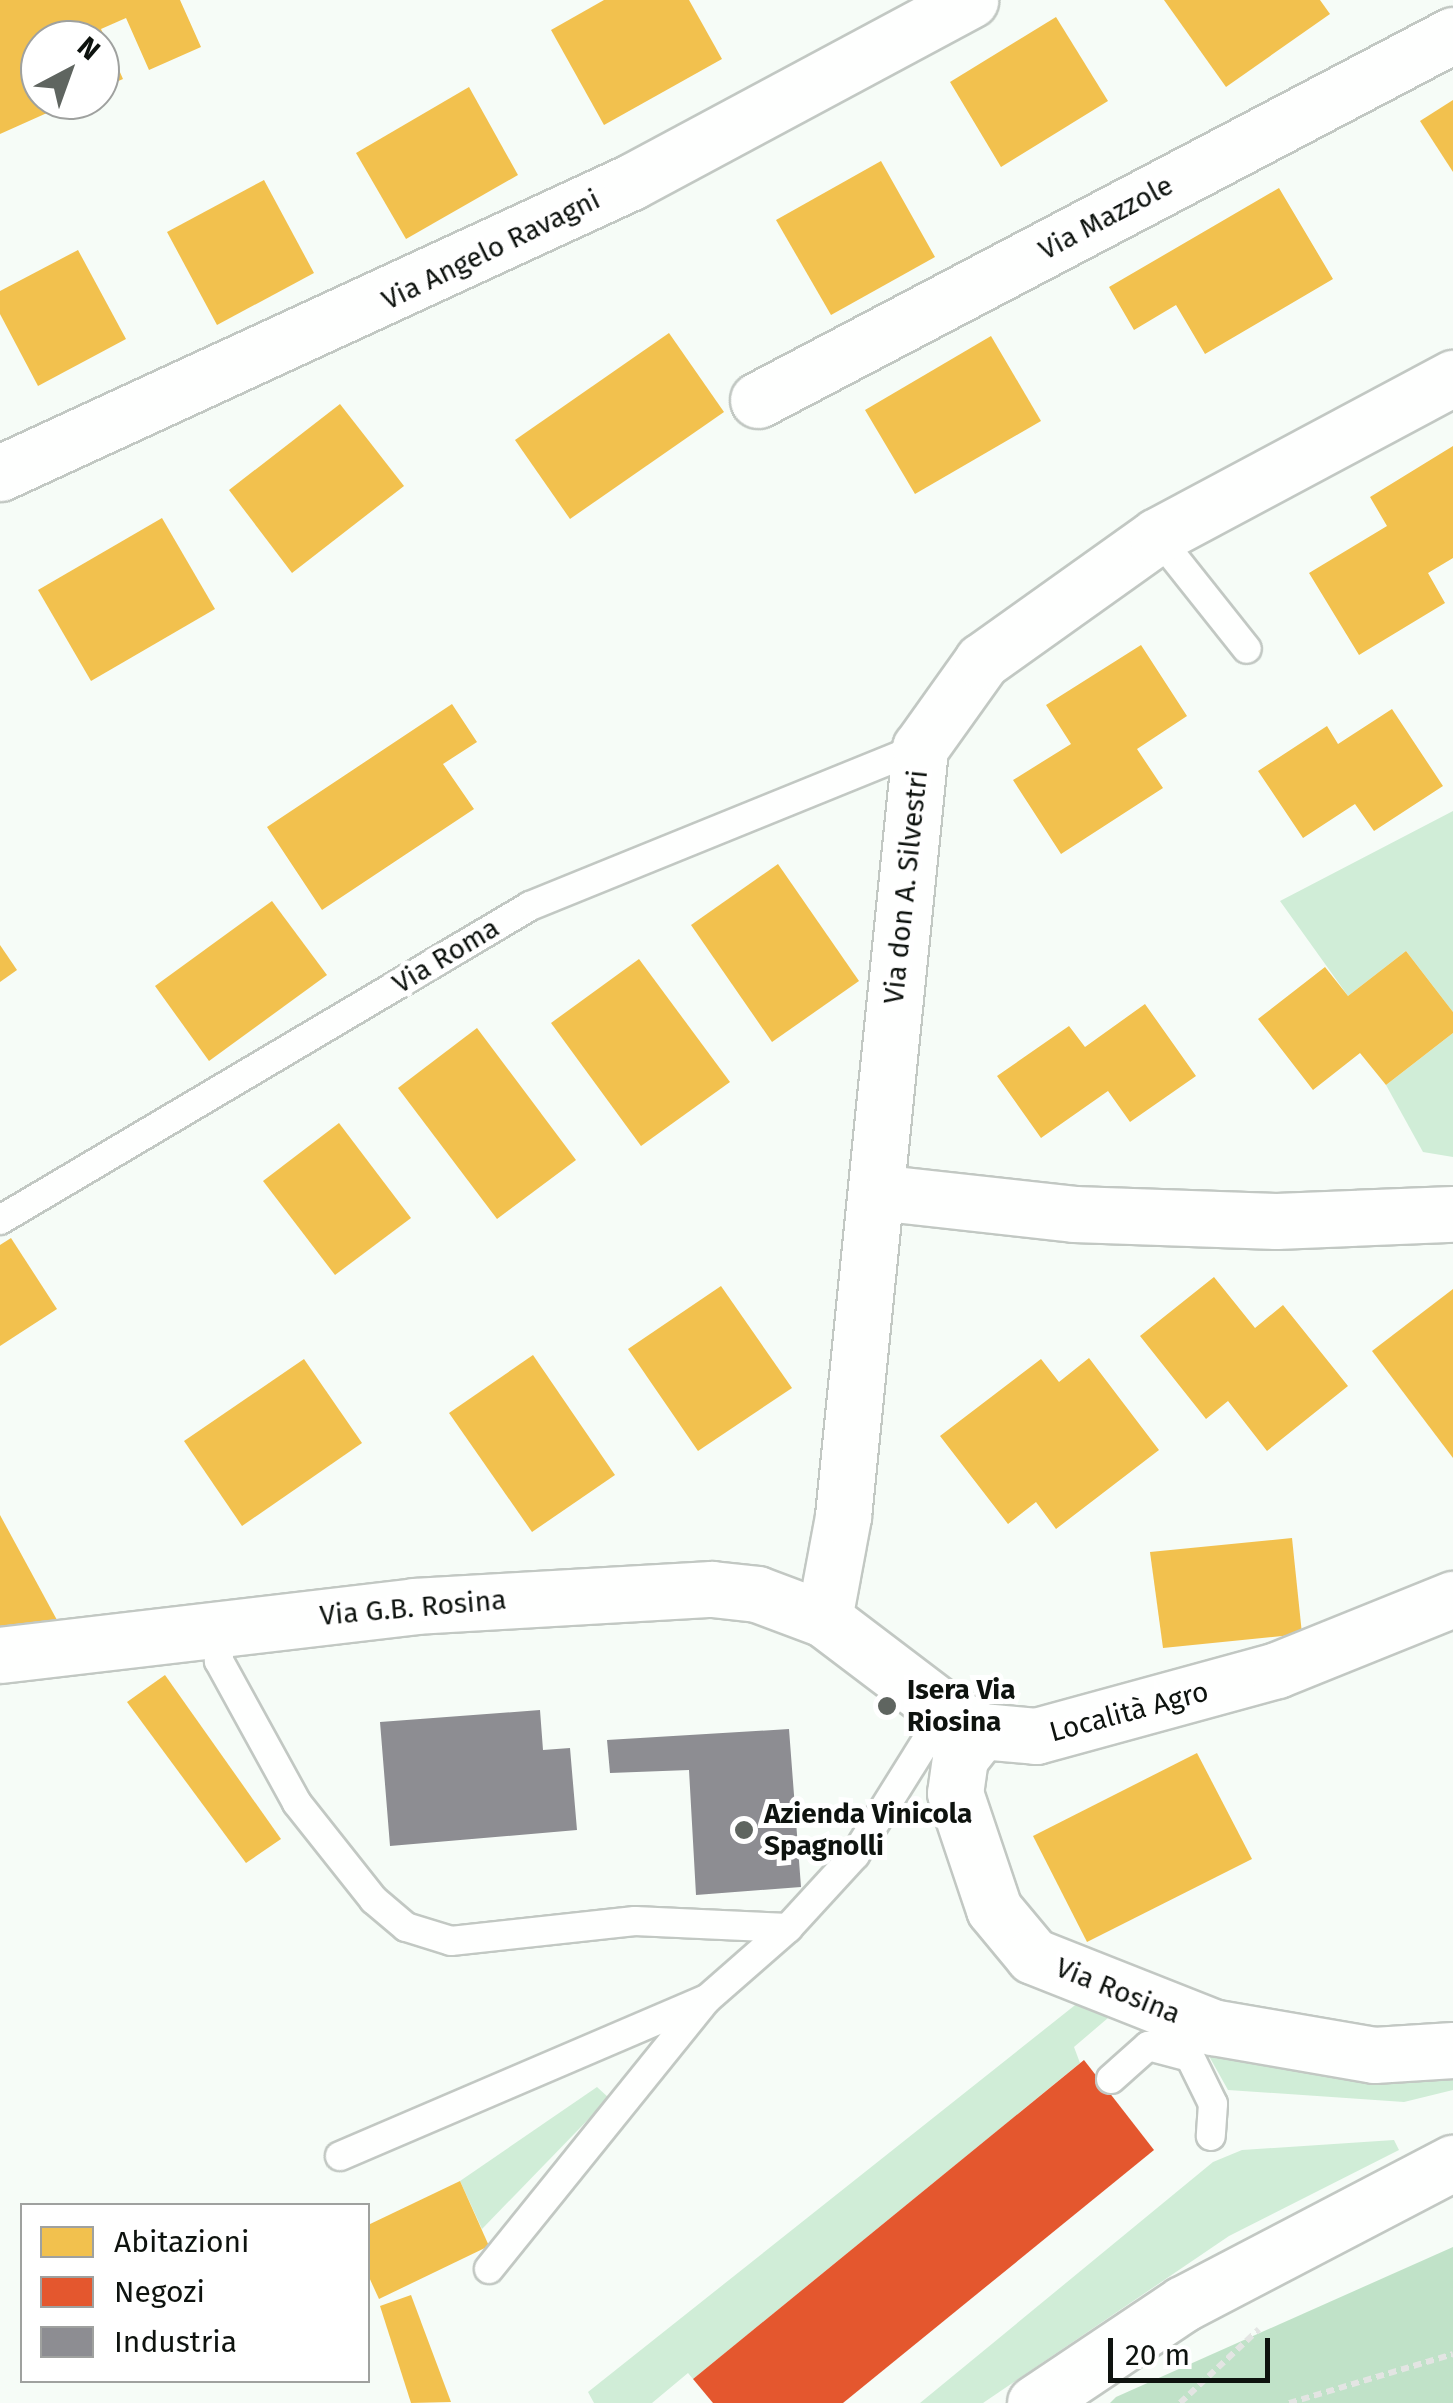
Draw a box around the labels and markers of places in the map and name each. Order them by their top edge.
place label: Isera Via Riosina [907,1673,1016,1739]
marker: Isera Via Riosina [876,1695,898,1717]
place label: Azienda Vinicola Spagnolli [764,1797,972,1863]
marker: Azienda Vinicola Spagnolli [733,1819,755,1841]

